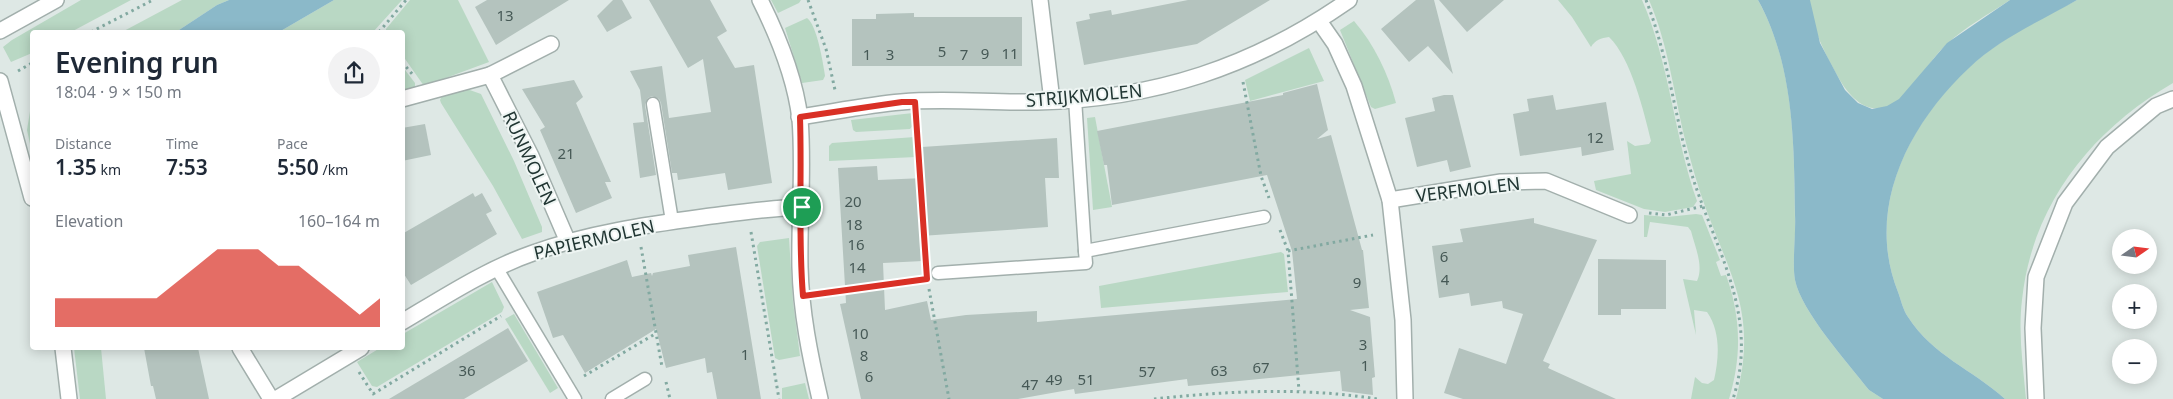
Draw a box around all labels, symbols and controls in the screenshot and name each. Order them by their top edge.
house number: 13 [496,5,514,25]
house number: 5 [938,41,946,61]
text: Evening run [55,43,219,81]
house number: 9 [981,43,989,63]
house number: 11 [1001,43,1019,63]
house number: 1 [863,44,871,64]
house number: 3 [886,44,894,64]
house number: 7 [960,44,968,64]
button: share [328,47,380,99]
street label: STRIJKMOLEN [1025,78,1143,112]
text: 18:04 · 9 × 150 m [55,81,182,103]
street label: RUNMOLEN [498,107,562,209]
house number: 12 [1586,127,1604,147]
text: Distance [55,134,112,153]
text: Time [166,134,198,153]
text: Pace [277,134,308,153]
house number: 21 [557,143,575,163]
text: 1.35 [55,153,97,181]
text: 7:53 [166,153,208,181]
text: 5:50 [277,153,319,181]
text: km [97,160,121,179]
text: /km [319,160,348,179]
street label: VERFMOLEN [1414,171,1522,207]
pin [781,186,823,228]
house number: 20 [844,191,862,211]
icon: arrive [788,193,816,221]
text: Elevation [55,210,123,232]
text: 160–164 m [298,210,380,232]
street label: PAPIERMOLEN [531,213,657,265]
house number: 18 [845,214,863,234]
north arrow [2112,229,2158,274]
map controls [2112,229,2157,384]
house number: 16 [847,234,865,254]
house number: 6 [1440,246,1448,266]
house number: 14 [848,257,866,277]
house number: 4 [1441,269,1450,289]
house number: 9 [1353,272,1361,292]
button: + [2112,284,2157,329]
house number: 10 [851,323,869,343]
house number: 3 [1359,334,1367,354]
button: − [2112,339,2157,384]
house number: 1 [741,344,749,364]
house number: 8 [860,345,868,365]
house number: 1 [1361,355,1369,375]
house number: 67 [1252,357,1270,377]
house number: 36 [458,360,476,380]
house number: 63 [1210,360,1228,380]
house number: 57 [1138,361,1156,381]
house number: 6 [865,366,873,386]
house number: 49 [1045,369,1063,389]
house number: 51 [1077,369,1095,389]
house number: 47 [1021,374,1039,394]

